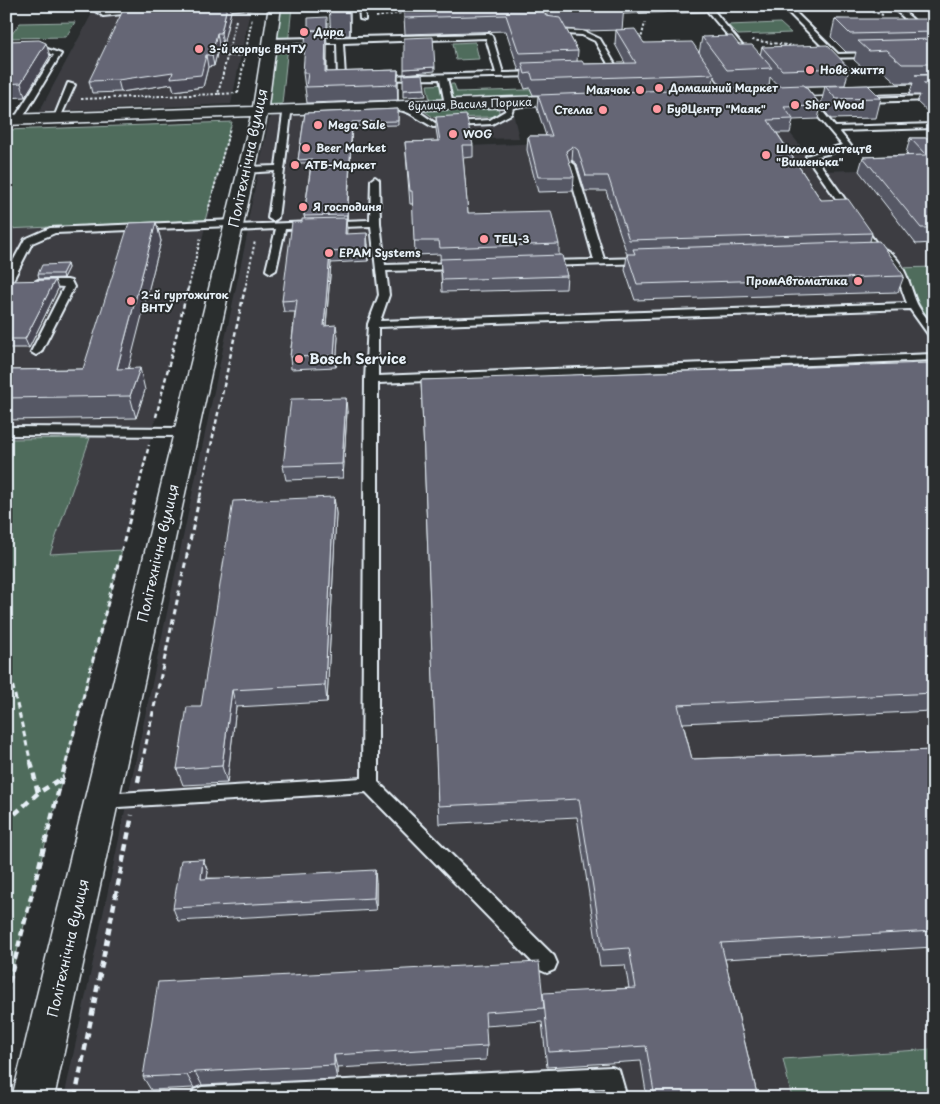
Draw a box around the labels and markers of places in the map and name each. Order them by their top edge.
place label: Дира [313,23,345,40]
marker: Дира [298,26,310,38]
place label: 3-й корпус ВНТУ [209,40,307,57]
marker: 3-й корпус ВНТУ [193,43,205,55]
place label: Нове життя [820,61,884,78]
marker: Нове життя [804,64,816,76]
place label: Домашний Маркет [668,79,778,96]
place label: Маячок [586,81,631,98]
marker: Домашний Маркет [653,82,665,94]
marker: Маячок [634,84,646,96]
place label: Sher Wood [805,96,865,113]
marker: Sher Wood [789,99,801,111]
place label: БудЦентр "Маяк" [667,100,766,117]
place label: Стелла [554,101,594,118]
marker: БудЦентр "Маяк" [651,103,663,115]
marker: Стелла [597,104,609,116]
place label: Mega Sale [328,116,386,133]
marker: Mega Sale [312,119,324,131]
place label: WOG [463,125,492,142]
marker: WOG [447,128,459,140]
place label: Beer Market [316,139,386,156]
place label: Школа мистецтв "Вишенька" [776,140,872,170]
marker: Beer Market [300,142,312,154]
marker: Школа мистецтв "Вишенька" [760,149,772,161]
place label: АТБ-Маркет [305,156,376,173]
marker: АТБ-Маркет [289,159,301,171]
place label: Я господиня [313,198,382,215]
marker: Я господиня [297,201,309,213]
place label: ТЕЦ-3 [494,230,529,247]
marker: ТЕЦ-3 [478,233,490,245]
place label: EPAM Systems [339,244,421,261]
marker: EPAM Systems [323,247,335,259]
place label: ПромАвтоматика [746,272,848,289]
marker: ПромАвтоматика [852,275,864,287]
place label: 2-й гуртожиток ВНТУ [141,286,230,316]
marker: 2-й гуртожиток ВНТУ [125,295,137,307]
place label: Bosch Service [309,348,407,369]
marker: Bosch Service [293,353,305,365]

